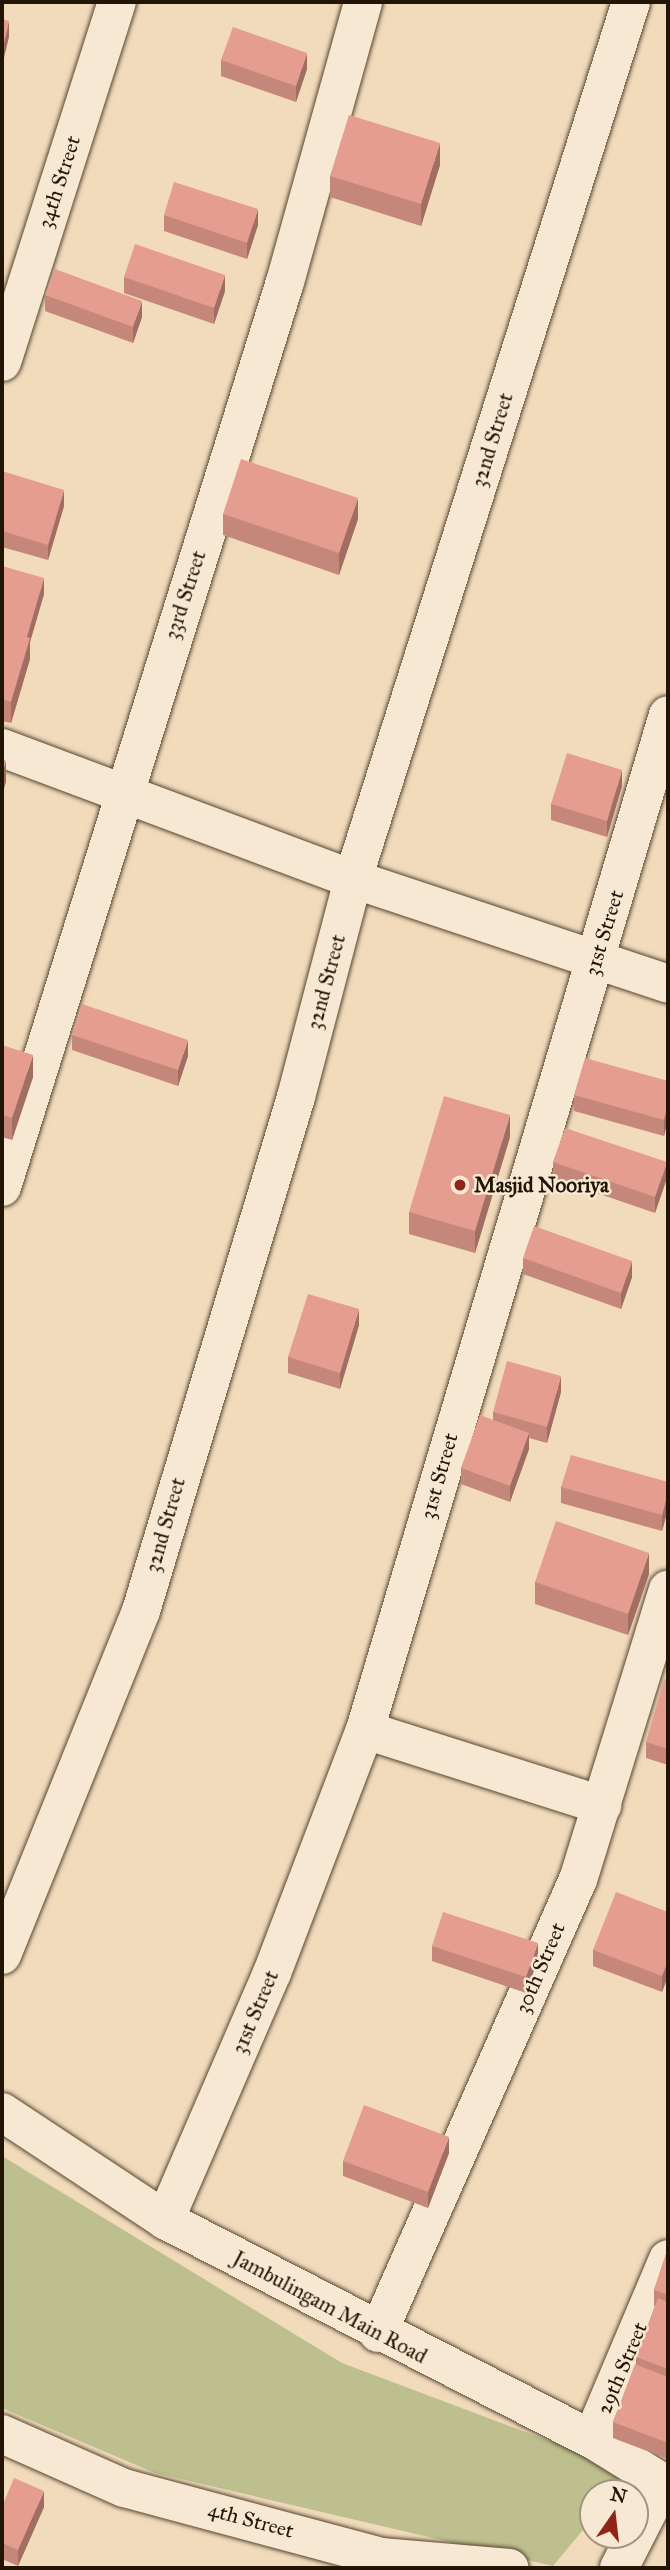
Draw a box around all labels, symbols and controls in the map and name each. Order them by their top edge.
street label: 34th Street [32,133,86,231]
street label: 32nd Street [466,390,518,490]
street label: 33rd Street [159,547,211,643]
street label: 31st Street [579,887,629,979]
street label: 32nd Street [301,932,351,1032]
place label: Masjid Nooriya [474,1172,609,1198]
marker: Masjid Nooriya [452,1177,468,1193]
street label: 31st Street [415,1430,463,1522]
street label: 32nd Street [139,1475,191,1575]
street label: 30th Street [510,1919,570,2017]
street label: 31st Street [226,1966,284,2058]
street label: Jambulingam Main Road [229,2245,431,2369]
street label: 29th Street [591,2318,653,2418]
north arrow [579,2479,649,2549]
text: N [608,2482,629,2508]
street label: 4th Street [205,2497,297,2543]

